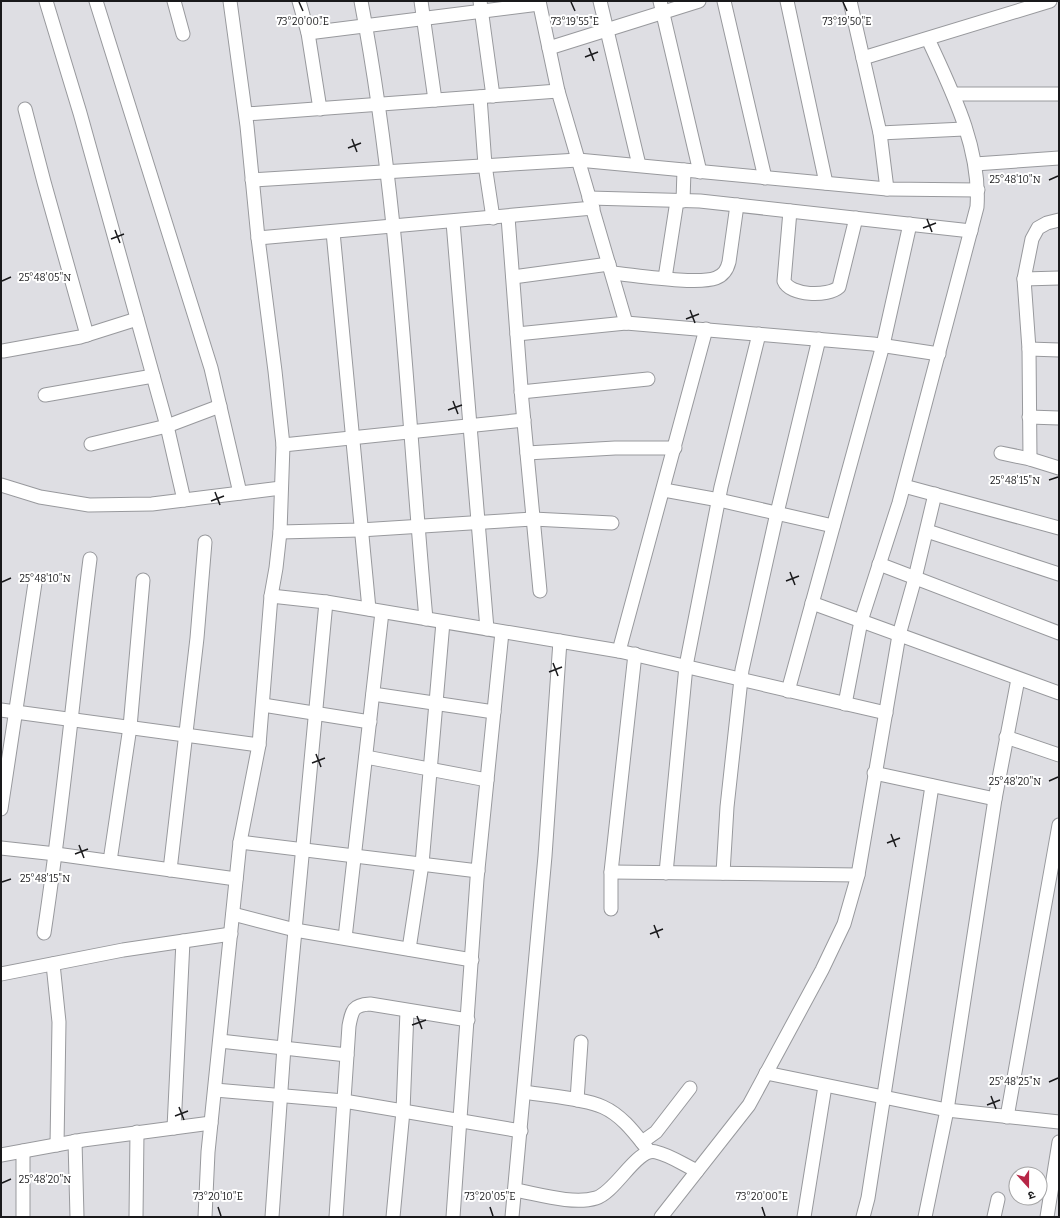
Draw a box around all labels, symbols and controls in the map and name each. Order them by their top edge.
text: 73°20'00"E [277,16,329,28]
text: 73°19'55"E [551,16,599,28]
text: 73°19'50"E [822,16,872,28]
text: 25°48'10"N [989,174,1041,186]
text: 25°48'05"N [19,272,71,284]
text: 25°48'15"N [990,475,1040,487]
text: 25°48'10"N [19,573,71,585]
text: 25°48'20"N [989,776,1041,788]
text: 25°48'15"N [20,873,70,885]
text: 25°48'25"N [989,1076,1041,1088]
north arrow [1008,1166,1048,1206]
text: 25°48'20"N [19,1174,71,1186]
text: उ [1026,1188,1037,1202]
text: 73°20'10"E [193,1191,243,1203]
text: 73°20'05"E [465,1191,515,1203]
text: 73°20'00"E [736,1191,788,1203]

